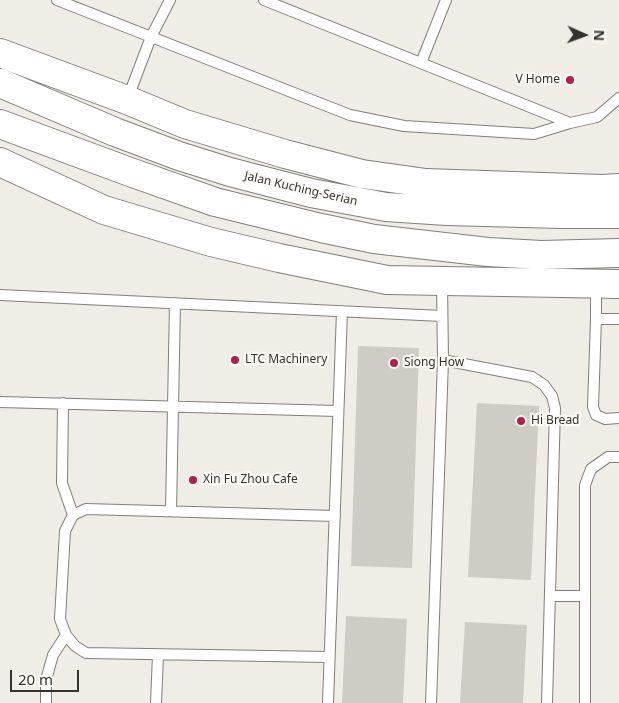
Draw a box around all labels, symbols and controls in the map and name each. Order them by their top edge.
north arrow [559,10,609,60]
text: N [590,30,609,42]
place label: V Home [516,73,560,87]
marker: V Home [564,74,576,86]
street label: Jalan Kuching-Serian [243,169,359,209]
place label: LTC Machinery [245,353,327,367]
marker: LTC Machinery [229,354,241,366]
place label: Siong How [404,356,464,370]
marker: Siong How [388,357,400,369]
place label: Hi Bread [531,414,580,428]
marker: Hi Bread [515,415,527,427]
place label: Xin Fu Zhou Cafe [203,473,298,487]
marker: Xin Fu Zhou Cafe [187,474,199,486]
scale bar [12,660,81,692]
text: 20 m [18,669,53,689]

